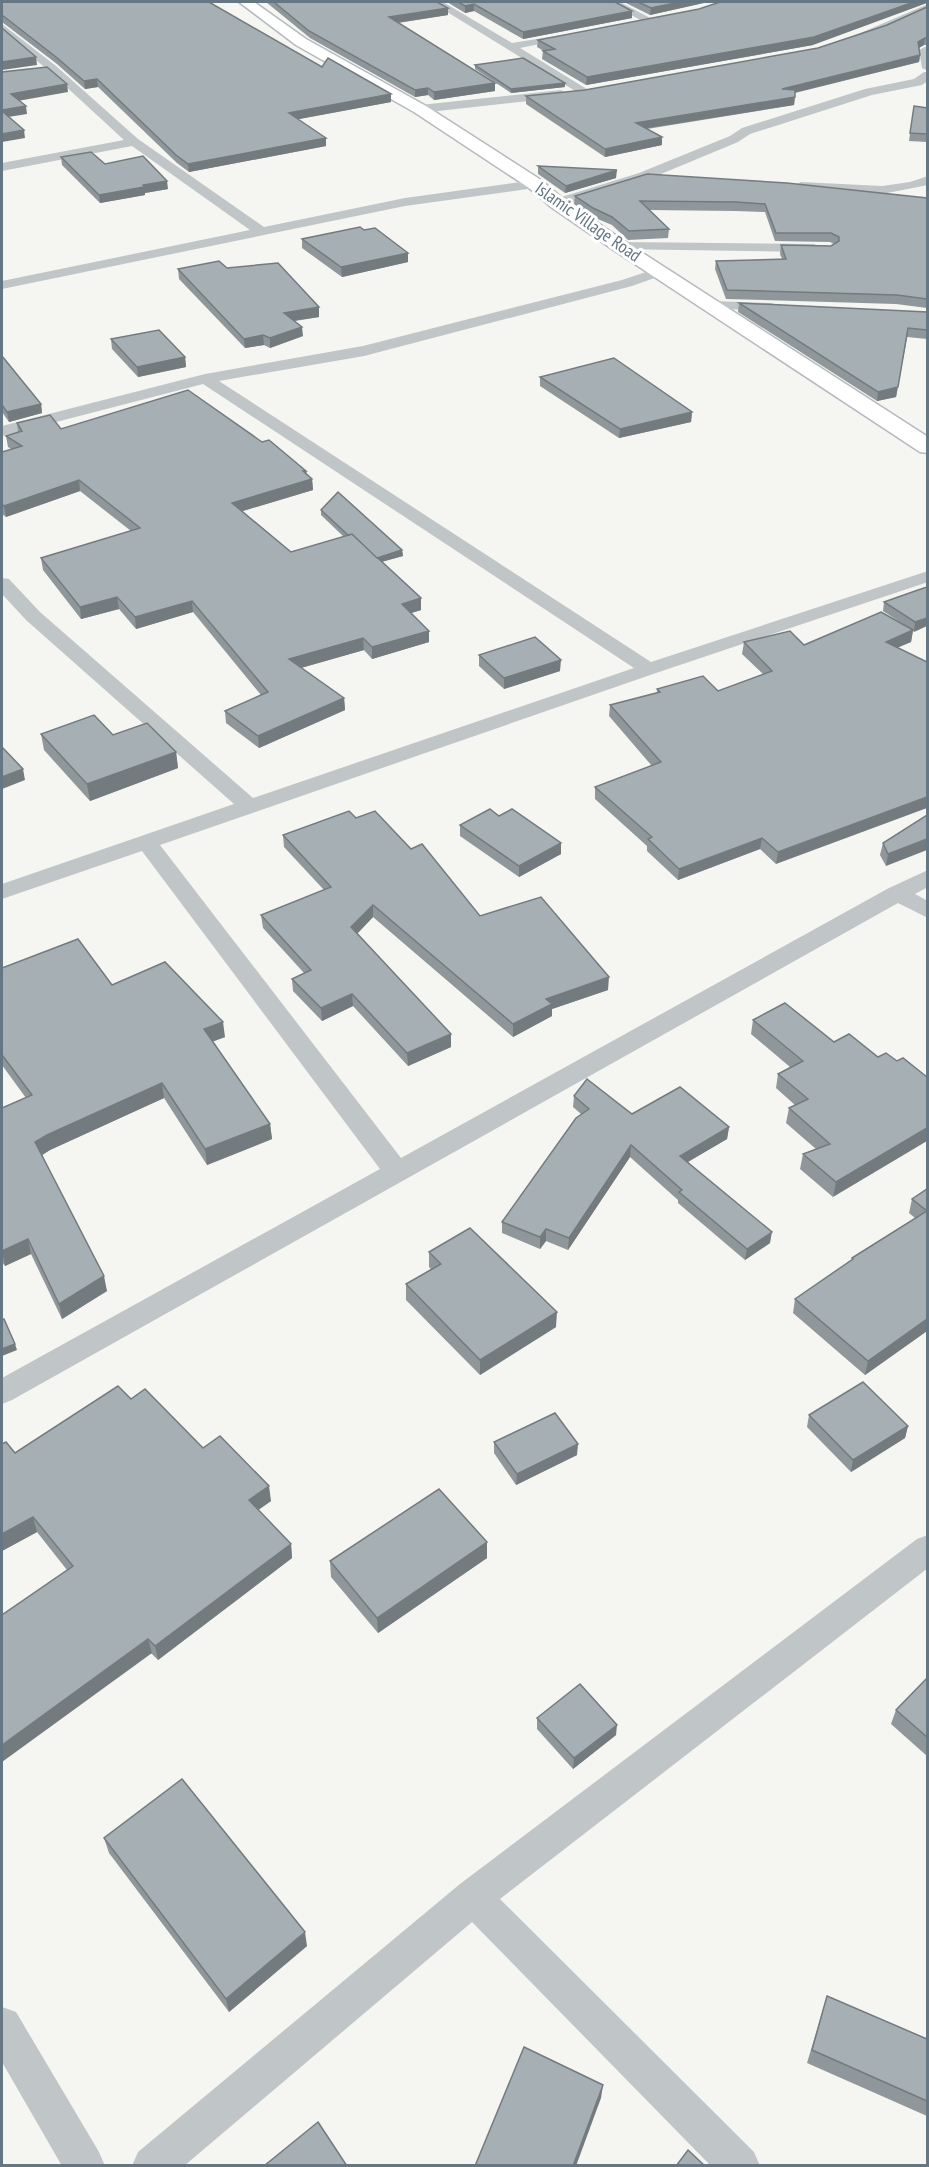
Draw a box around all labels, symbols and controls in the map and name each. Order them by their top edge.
street label: Islamic Village Road [531,177,646,267]

